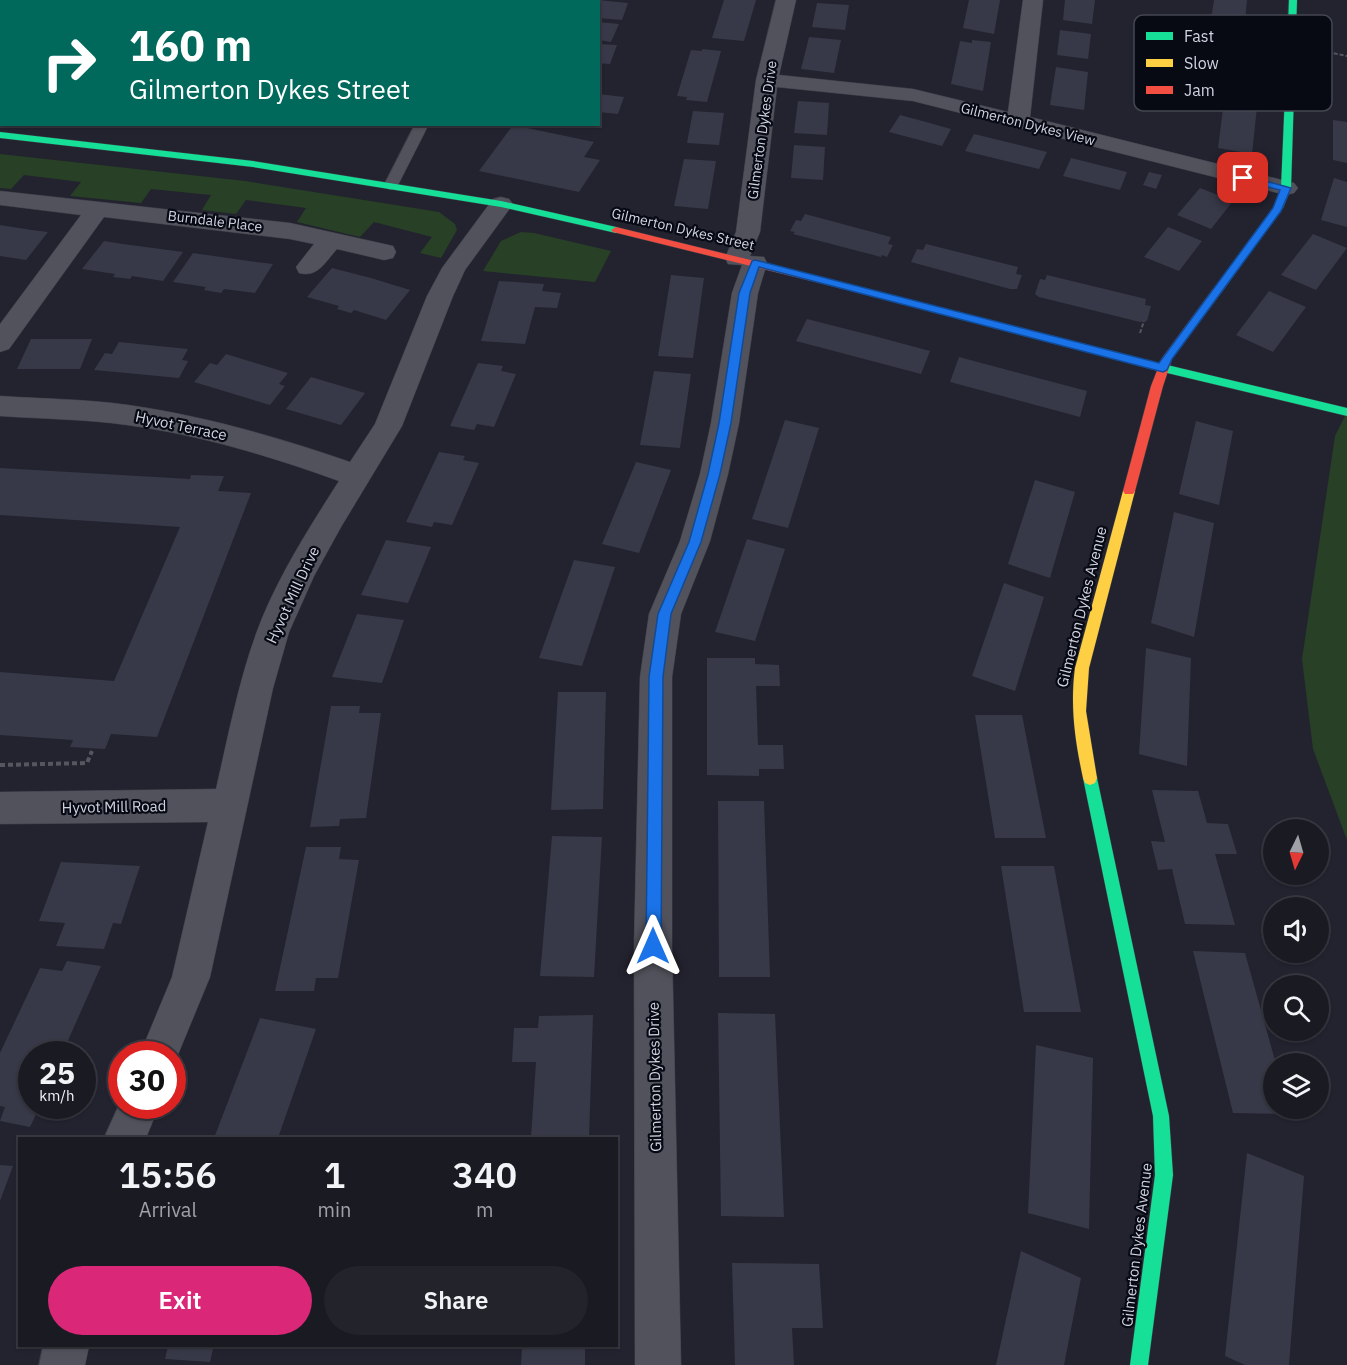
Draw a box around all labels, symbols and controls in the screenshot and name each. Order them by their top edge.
legend [1134,15,1332,111]
text: 160 m [129,18,252,73]
icon: right [30,24,108,102]
text: Fast [1184,26,1214,46]
text: Slow [1184,53,1219,73]
street label: Gilmerton Dykes Drive [743,59,781,201]
text: Gilmerton Dykes Street [129,71,410,106]
text: Jam [1184,80,1215,100]
street label: Gilmerton Dykes View [959,99,1097,149]
pin [1217,152,1268,203]
icon: arrive [1226,161,1259,194]
street label: Gilmerton Dykes Street [610,204,756,254]
street label: Burndale Place [167,206,264,236]
street label: Hyvot Terrace [134,407,229,444]
street label: Gilmerton Dykes Avenue [1052,524,1111,689]
street label: Hyvot Mill Drive [262,543,323,646]
street label: Hyvot Mill Road [62,796,166,817]
north arrow [1263,819,1329,885]
map controls [1263,819,1329,1119]
button: sound [1263,897,1329,963]
position arrow [621,914,685,978]
button: search [1263,975,1329,1041]
street label: Gilmerton Dykes Drive [644,1002,665,1152]
speed limit sign: 30 [108,1041,186,1119]
text: 25 [39,1053,75,1092]
button: layers [1263,1053,1329,1119]
text: km/h [39,1086,75,1105]
text: 15:56 [119,1151,217,1198]
text: 1 [324,1151,345,1198]
text: 340 [452,1151,517,1198]
street label: Gilmerton Dykes Avenue [1117,1162,1156,1328]
text: Arrival [139,1196,197,1223]
text: min [318,1196,351,1223]
text: m [476,1196,493,1223]
button: Exit [48,1266,312,1335]
button: Share [324,1266,588,1335]

